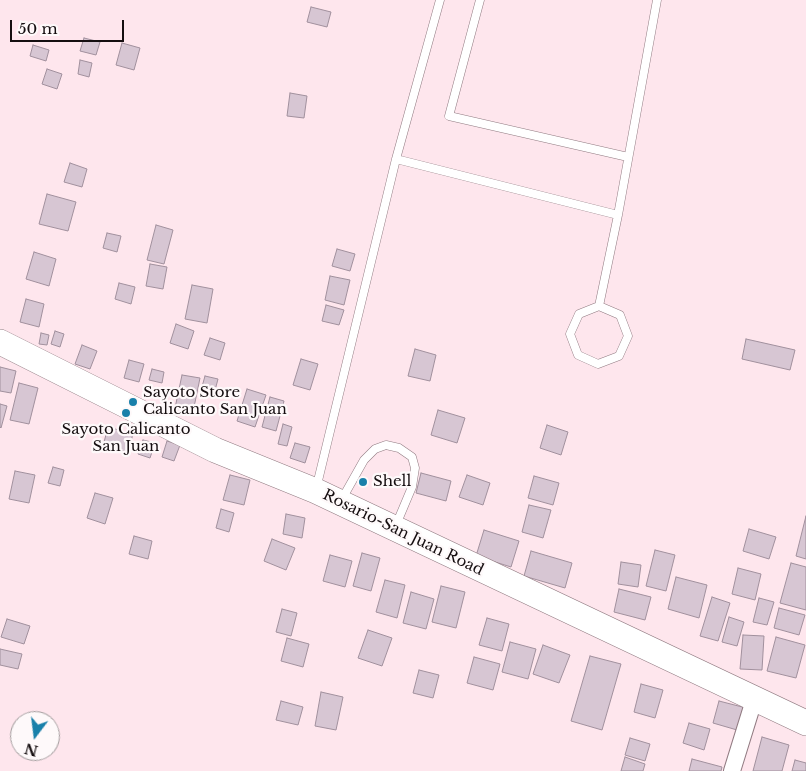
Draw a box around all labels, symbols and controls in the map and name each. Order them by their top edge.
scale bar [12,10,126,42]
text: 50 m [18,19,58,38]
place label: Sayoto Store Calicanto San Juan [143,384,287,419]
marker: Sayoto Store Calicanto San Juan [127,396,139,408]
marker: Sayoto Calicanto San Juan [120,407,132,419]
place label: Sayoto Calicanto San Juan [61,421,191,456]
place label: Shell [373,473,411,491]
marker: Shell [357,476,369,488]
street label: Rosario-San Juan Road [320,486,486,580]
north arrow [10,711,60,761]
text: N [23,739,40,760]

